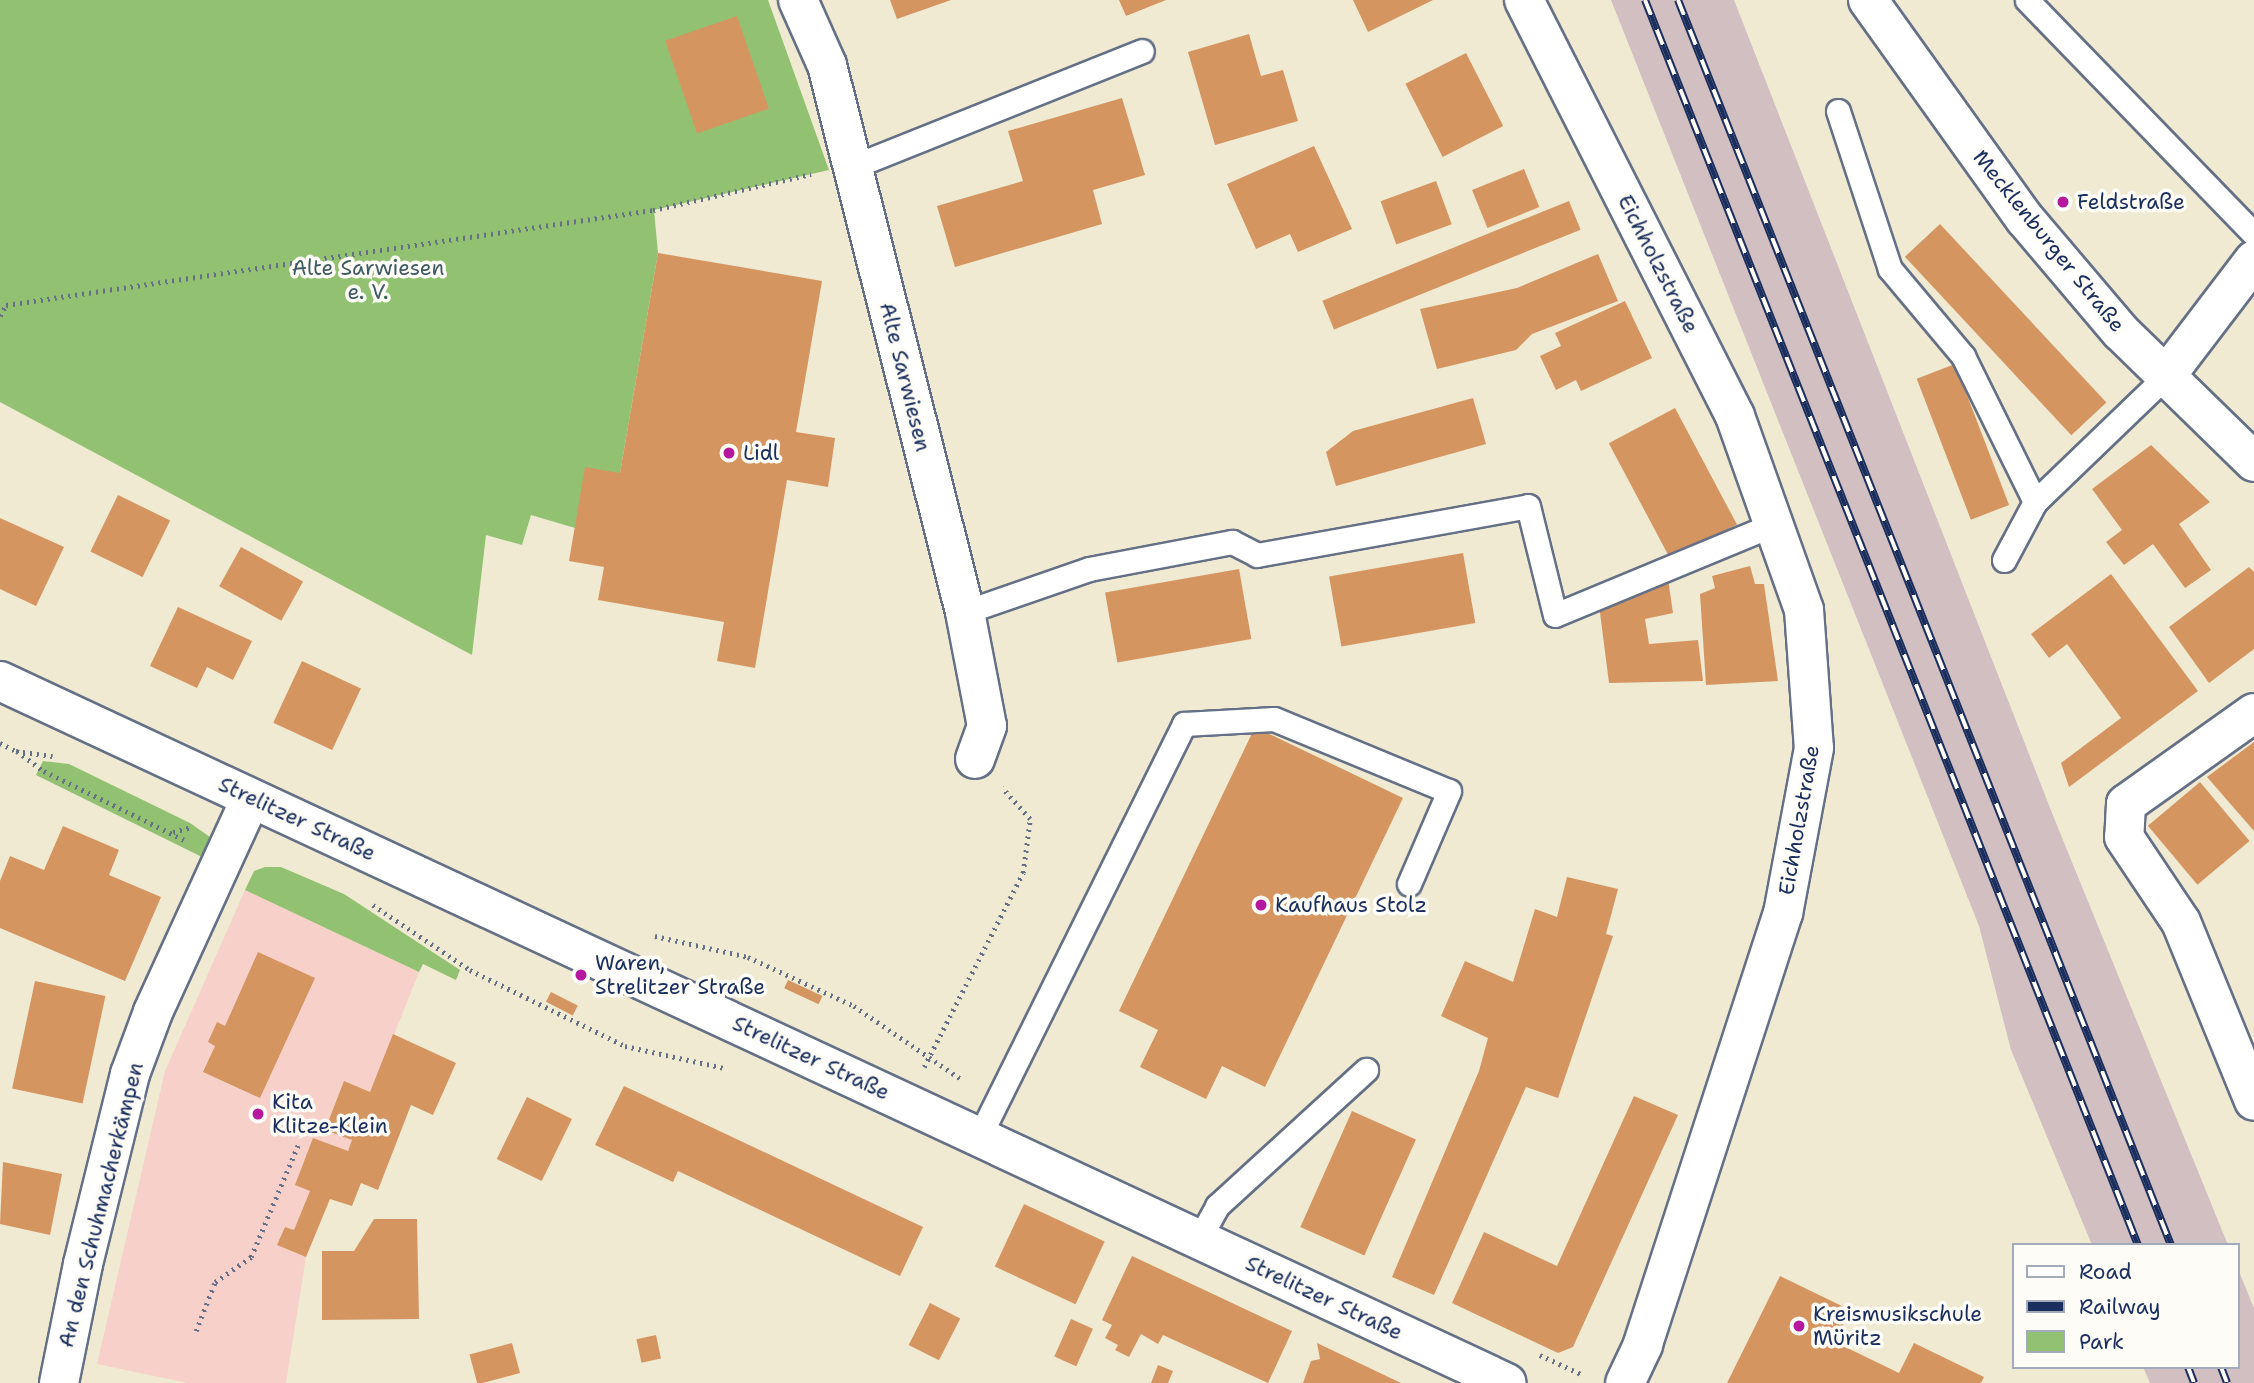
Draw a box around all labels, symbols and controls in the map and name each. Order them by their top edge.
street label: Mecklenburger Straße [1968,145,2130,337]
place label: Feldstraße [2077,189,2185,215]
street label: Eichholzstraße [1612,191,1704,337]
marker: Feldstraße [2055,194,2071,210]
park label: Alte Sarwiesen e. V. [292,255,444,305]
street label: Alte Sarwiesen [874,300,936,454]
place label: Lidl [743,440,779,466]
marker: Lidl [721,445,737,461]
street label: Eichholzstraße [1773,743,1825,897]
street label: Strelitzer Straße [215,772,379,866]
place label: Kaufhaus Stolz [1275,892,1427,918]
marker: Kaufhaus Stolz [1253,897,1269,913]
place label: Waren, Strelitzer Straße [595,950,765,1000]
marker: Waren, Strelitzer Straße [573,967,589,983]
street label: Strelitzer Straße [729,1011,893,1105]
street label: An den Schuhmacherkämpen [53,1060,149,1350]
place label: Kita Klitze-Klein [272,1089,388,1139]
marker: Kita Klitze-Klein [250,1106,266,1122]
legend [2012,1243,2240,1369]
street label: Strelitzer Straße [1242,1251,1406,1345]
text: Road [2079,1258,2132,1286]
text: Railway [2079,1293,2161,1321]
place label: Kreismusikschule Müritz [1813,1301,1982,1351]
marker: Kreismusikschule Müritz [1791,1318,1807,1334]
text: Park [2079,1328,2124,1356]

